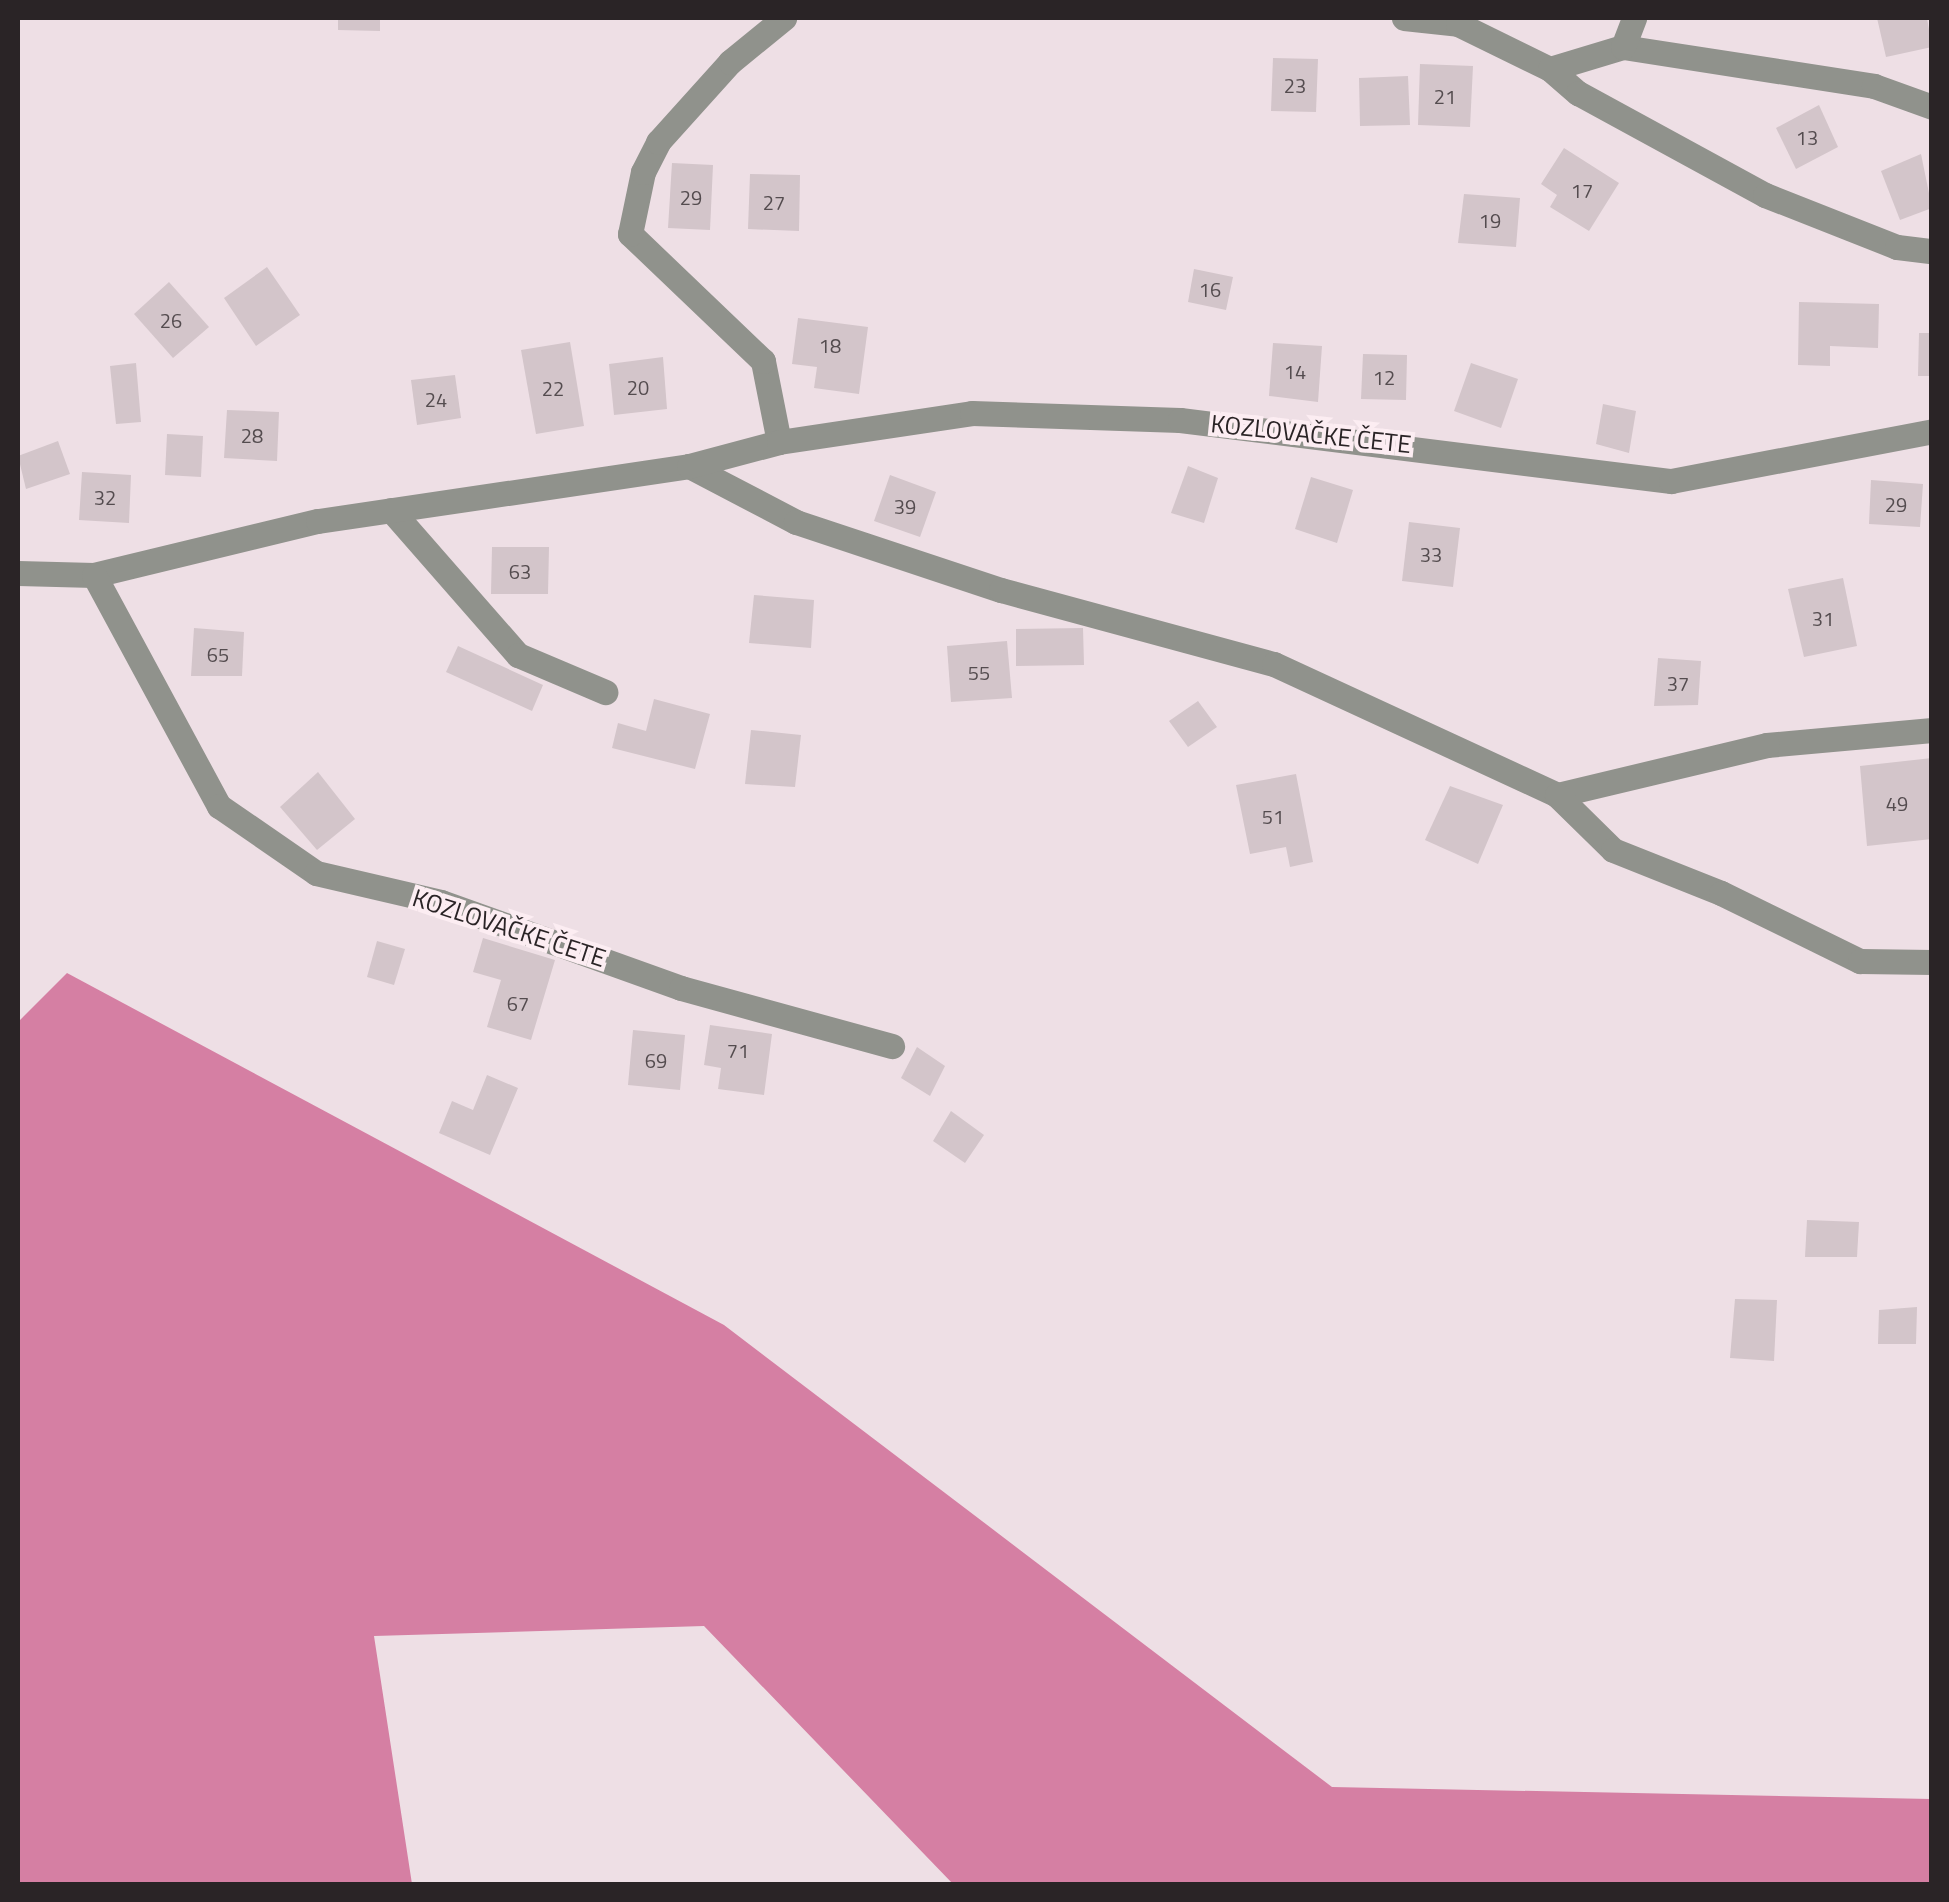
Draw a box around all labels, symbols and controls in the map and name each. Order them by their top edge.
house number: 23 [1284,73,1306,97]
house number: 21 [1434,84,1456,108]
house number: 13 [1796,125,1818,149]
house number: 17 [1571,178,1593,202]
house number: 29 [680,185,702,209]
house number: 27 [763,190,785,214]
house number: 19 [1479,208,1501,232]
house number: 16 [1199,277,1221,301]
house number: 26 [160,308,182,332]
house number: 18 [819,333,841,357]
house number: 14 [1284,359,1306,383]
house number: 12 [1373,365,1395,389]
house number: 20 [627,375,649,399]
house number: 22 [542,376,564,400]
house number: 24 [425,387,447,411]
street label: KOZLOVAČKE ČETE [1209,409,1413,459]
house number: 28 [241,423,263,447]
house number: 32 [94,485,116,509]
house number: 29 [1885,492,1907,516]
house number: 39 [894,494,916,518]
house number: 33 [1420,542,1442,566]
house number: 63 [509,559,531,583]
house number: 31 [1812,606,1834,630]
house number: 65 [207,642,229,666]
house number: 55 [968,660,990,684]
house number: 37 [1667,671,1689,695]
house number: 49 [1886,791,1908,815]
house number: 51 [1262,804,1284,828]
street label: KOZLOVAČKE ČETE [409,883,609,973]
house number: 67 [507,991,529,1015]
house number: 71 [727,1038,749,1062]
house number: 69 [645,1048,667,1072]

